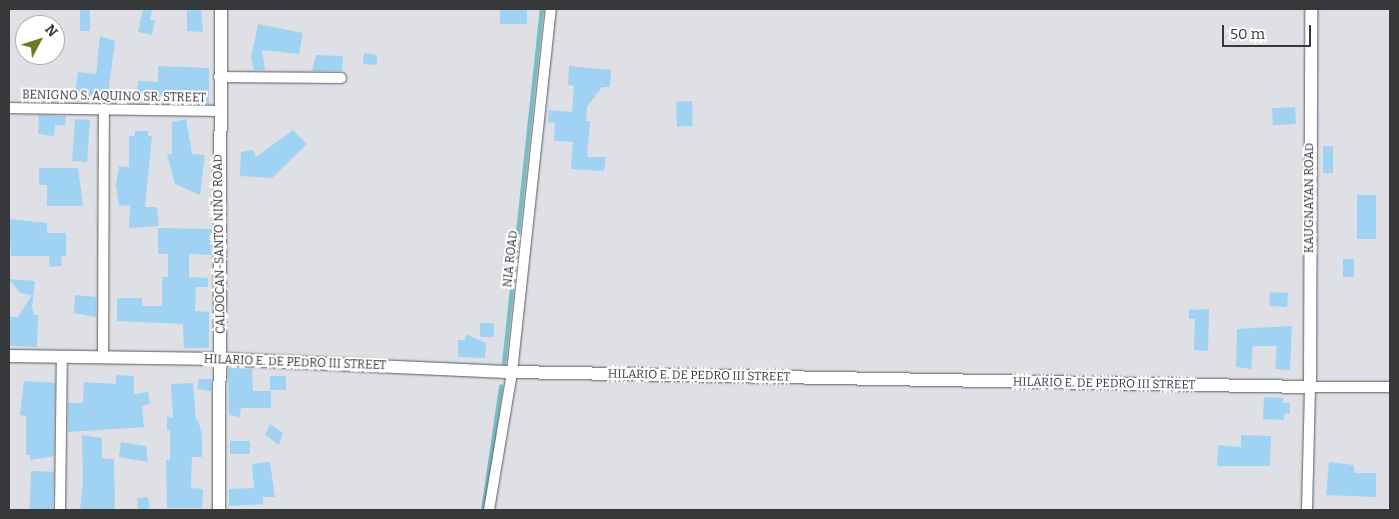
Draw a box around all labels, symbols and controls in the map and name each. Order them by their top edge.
north arrow [15,15,65,65]
scale bar [1224,15,1313,47]
text: N [41,21,61,40]
text: 50 m [1230,25,1265,43]
street label: BENIGNO S. AQUINO SR. STREET [22,88,206,106]
street label: KAUGNAYAN ROAD [1303,143,1317,253]
street label: CALOOCAN-SANTO NIÑO ROAD [211,154,229,334]
street label: NIA ROAD [501,230,521,288]
street label: HILARIO E. DE PEDRO III STREET [204,353,386,373]
street label: HILARIO E. DE PEDRO III STREET [608,367,790,385]
street label: HILARIO E. DE PEDRO III STREET [1013,375,1195,393]

